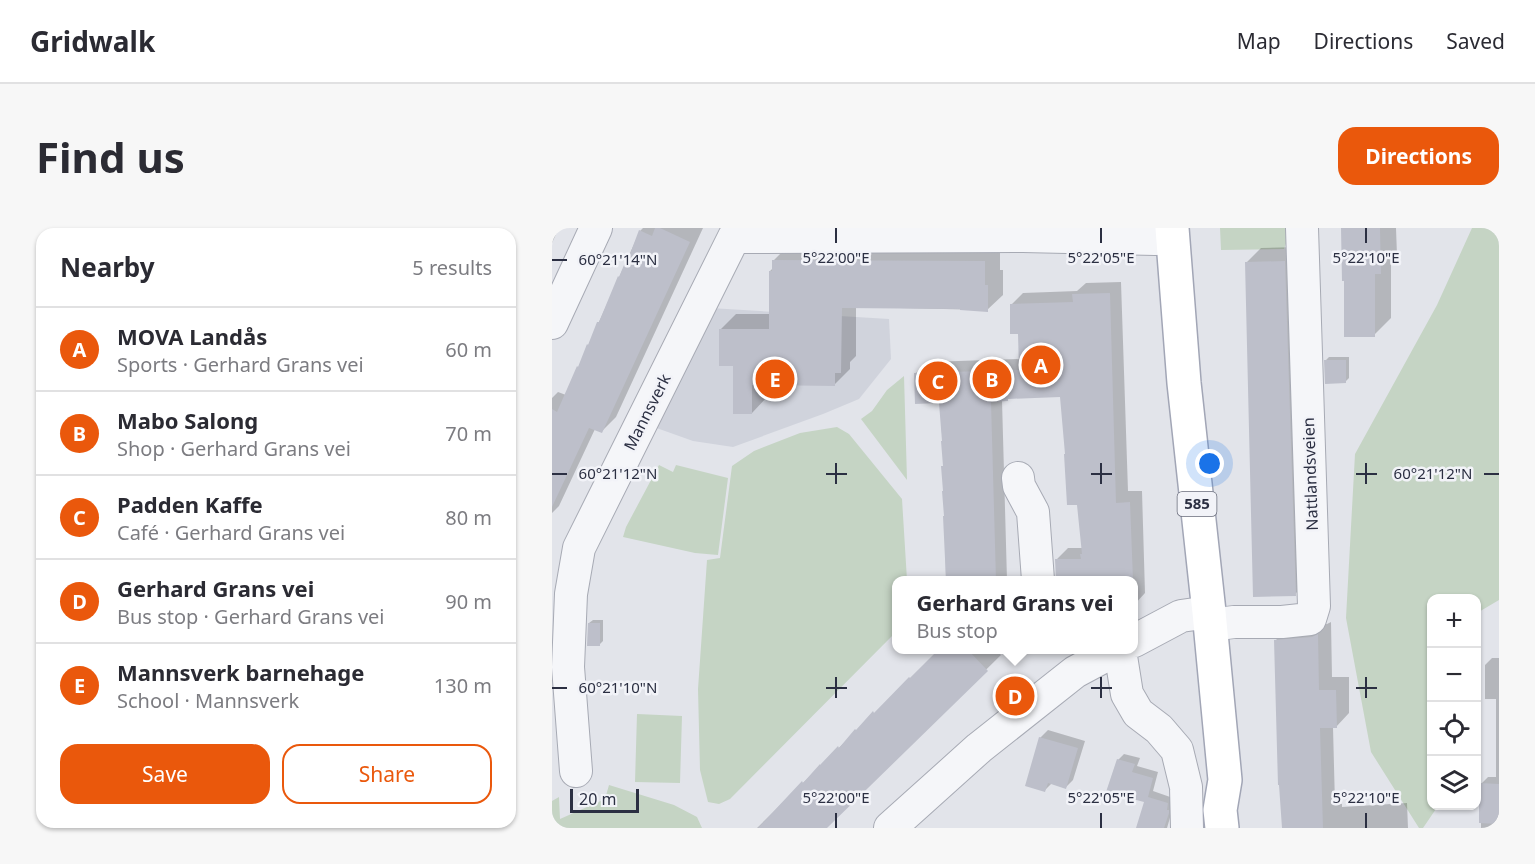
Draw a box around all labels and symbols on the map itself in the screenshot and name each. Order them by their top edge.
text: 5°22'00"E [802,247,870,267]
text: 5°22'05"E [1067,247,1135,267]
text: 5°22'10"E [1332,247,1400,267]
text: 60°21'14"N [579,249,657,269]
pin: A [1022,342,1060,388]
pin: E [756,356,794,402]
pin: B [972,356,1012,402]
pin: C [918,358,958,404]
street label: Mannsverk [618,370,676,454]
street label: Nattlandsveien [1297,417,1323,531]
your location [1195,449,1224,478]
text: 60°21'12"N [579,463,657,483]
text: 60°21'12"N [1394,463,1472,483]
road number: 585 [1178,492,1216,516]
pin: D [996,674,1034,718]
text: 60°21'10"N [579,677,657,697]
scale bar [570,786,639,814]
text: 5°22'00"E [802,787,870,807]
text: 5°22'05"E [1067,787,1135,807]
text: 5°22'10"E [1332,787,1400,807]

